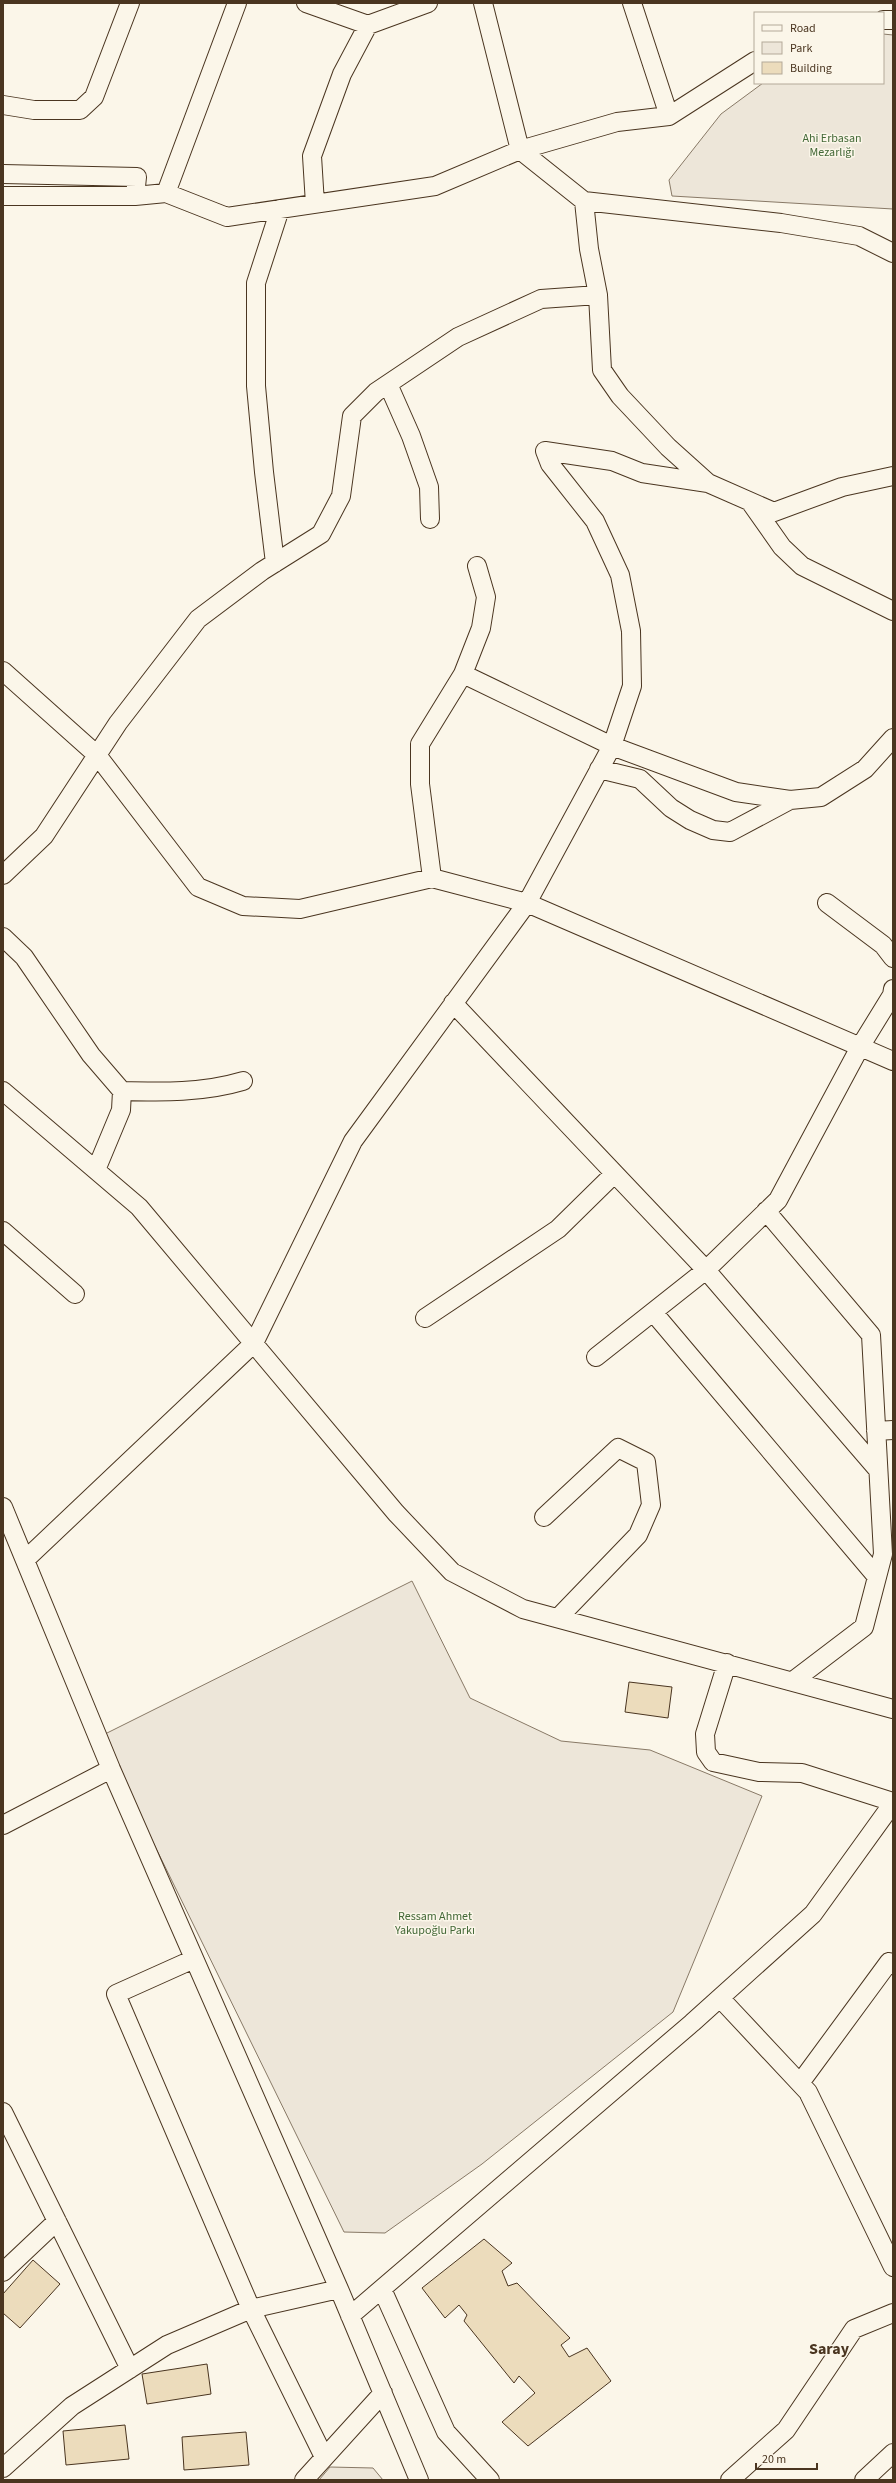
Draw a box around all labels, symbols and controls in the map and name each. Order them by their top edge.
legend [754,12,884,84]
text: Road [790,20,816,37]
text: Park [790,40,812,57]
text: Building [790,60,832,77]
park label: Ahi Erbasan Mezarlığı [802,130,862,161]
park label: Ressam Ahmet Yakupoğlu Parkı [394,1908,475,1939]
district label: Saray [809,2338,850,2360]
scale bar [756,2445,817,2471]
text: 20 m [762,2451,786,2468]

